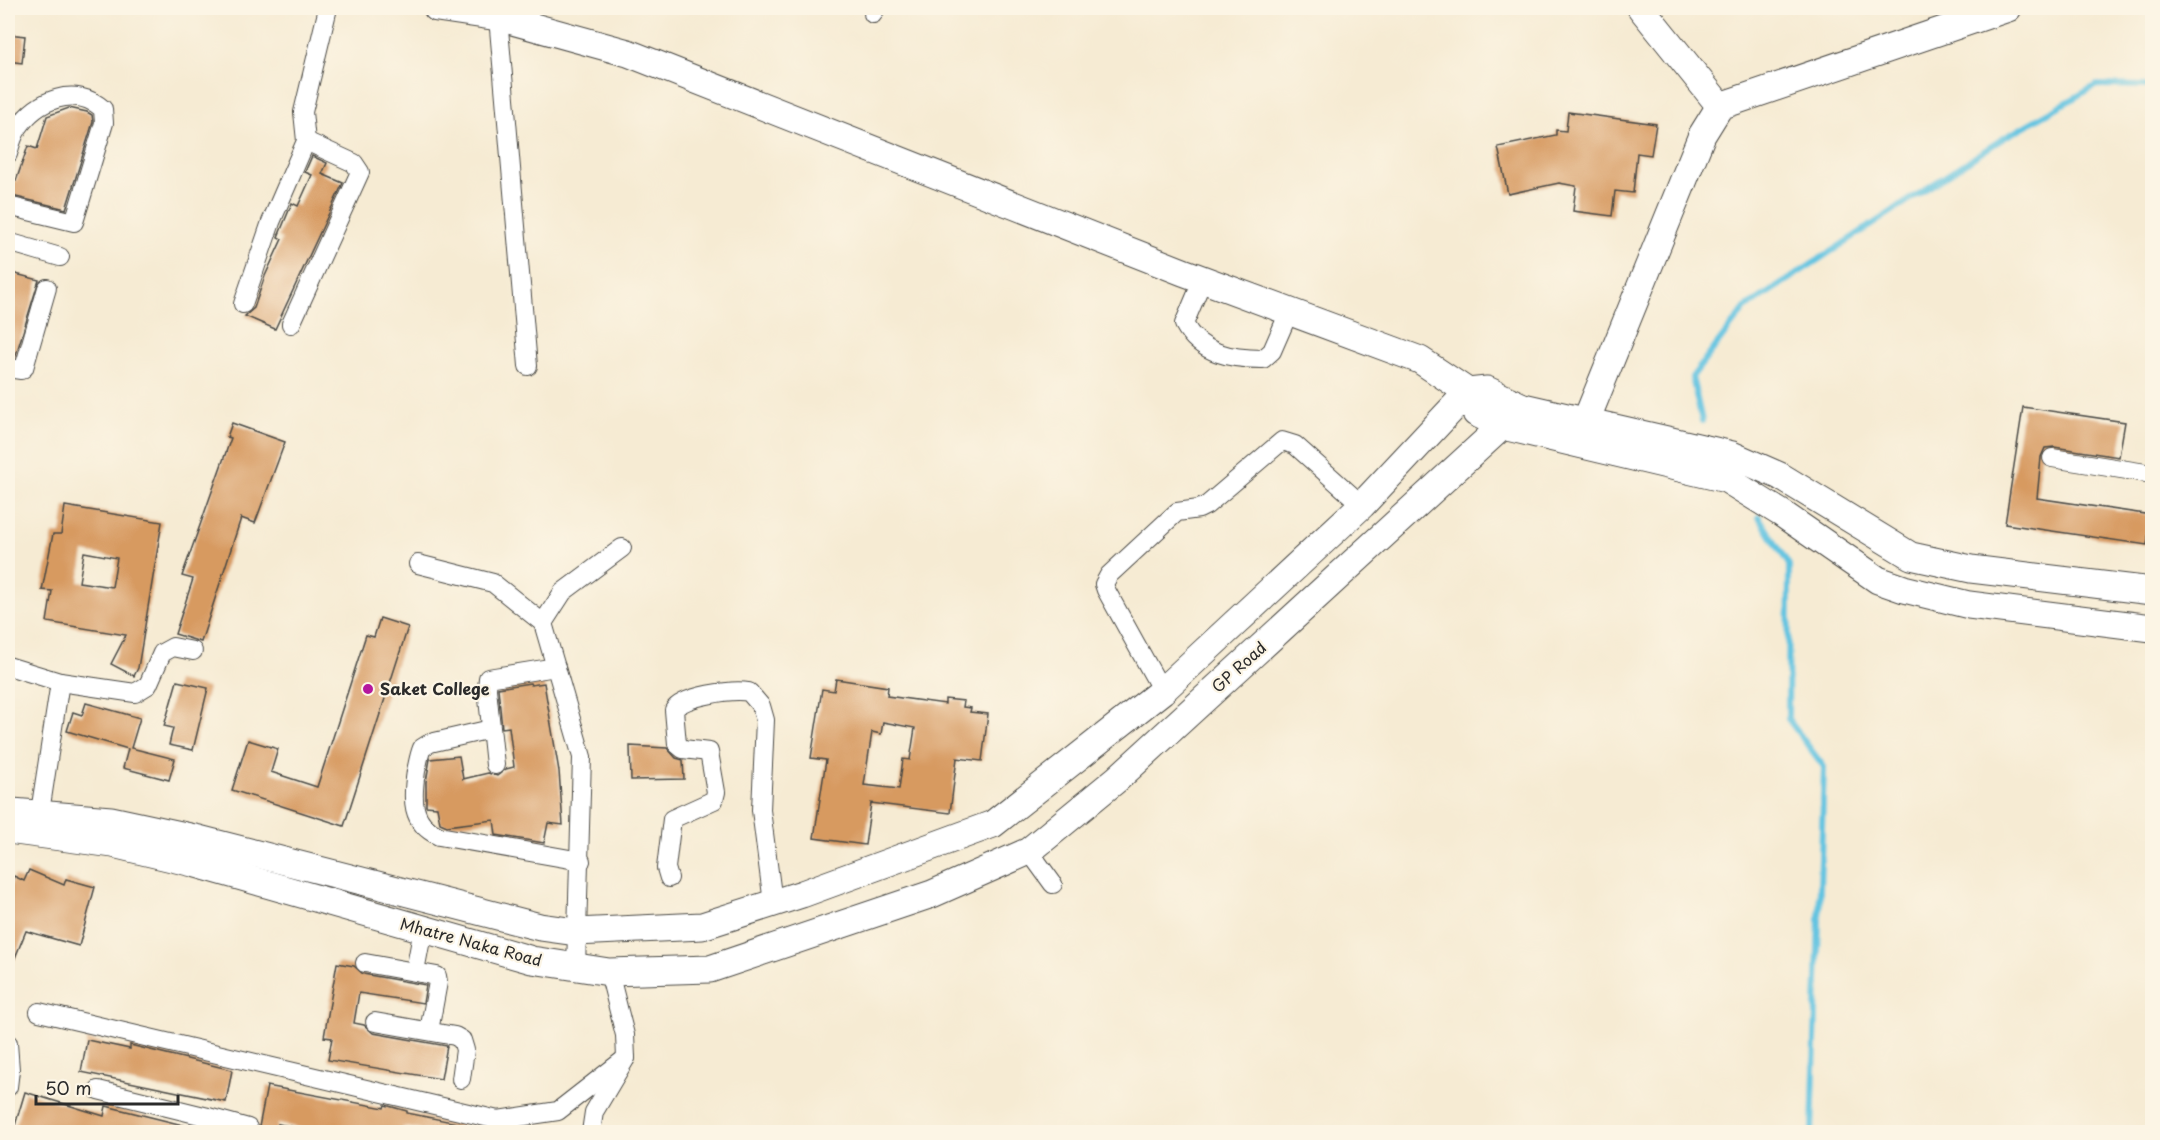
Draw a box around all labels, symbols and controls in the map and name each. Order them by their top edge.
street label: GP Road [1206,635,1271,697]
place label: Saket College [380,676,490,700]
marker: Saket College [361,682,375,696]
street label: Mhatre Naka Road [398,911,545,971]
scale bar [36,1068,178,1106]
text: 50 m [45,1074,92,1101]

